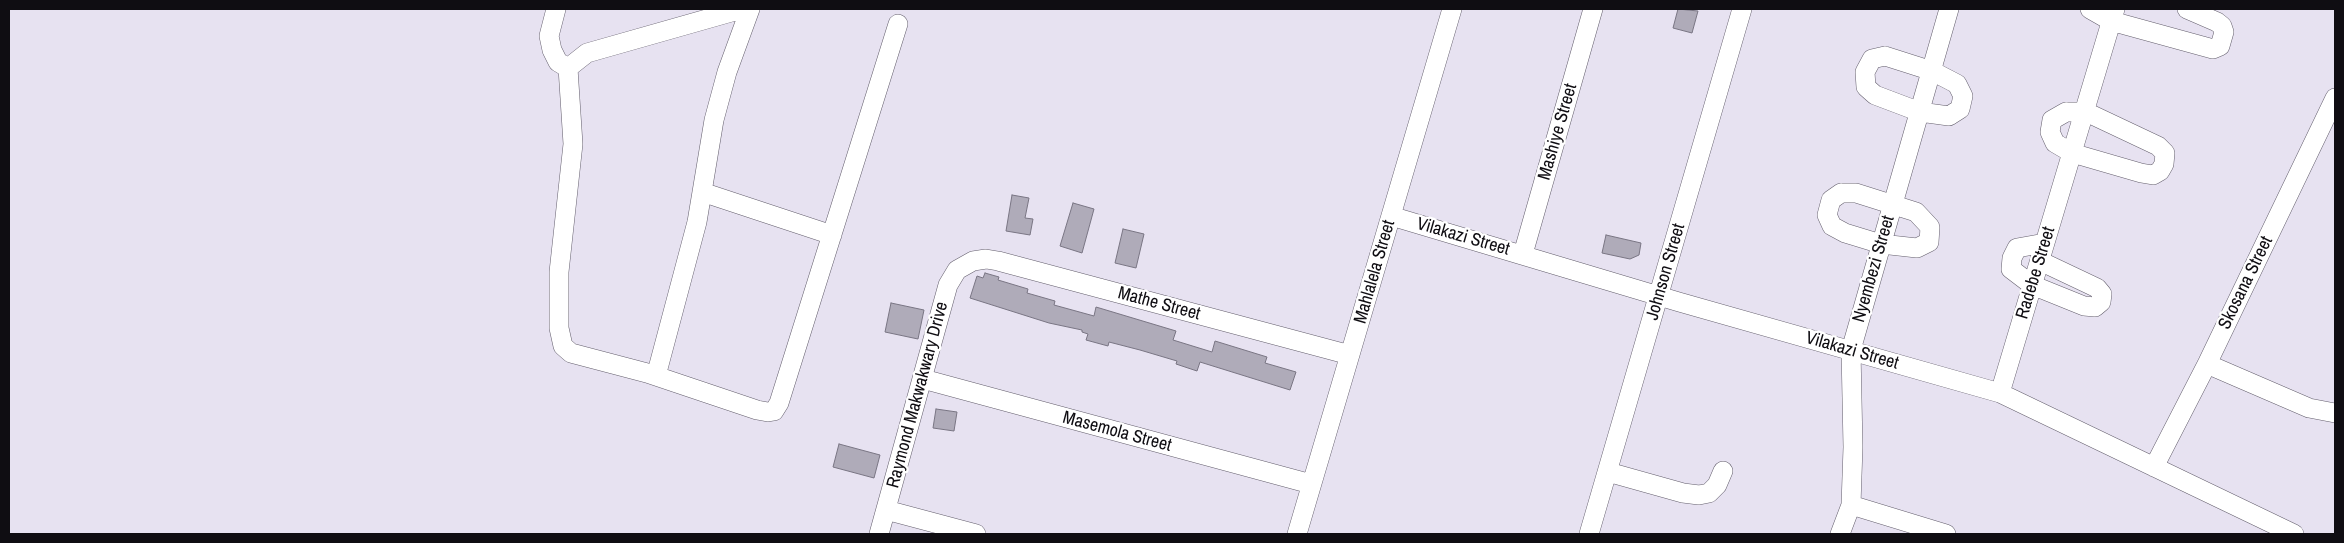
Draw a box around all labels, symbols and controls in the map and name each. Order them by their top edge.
street label: Mashiye Street [1534,81,1582,183]
street label: Vilakazi Street [1414,213,1512,261]
street label: Nyembezi Street [1848,213,1900,325]
street label: Mahlalela Street [1350,218,1400,326]
street label: Johnson Street [1642,221,1690,323]
street label: Radebe Street [2012,224,2060,322]
street label: Skosana Street [2214,233,2278,333]
street label: Mathe Street [1115,283,1203,325]
street label: Raymond Makwakwary Drive [883,300,953,490]
street label: Vilakazi Street [1803,327,1901,375]
street label: Masemola Street [1060,407,1174,457]

